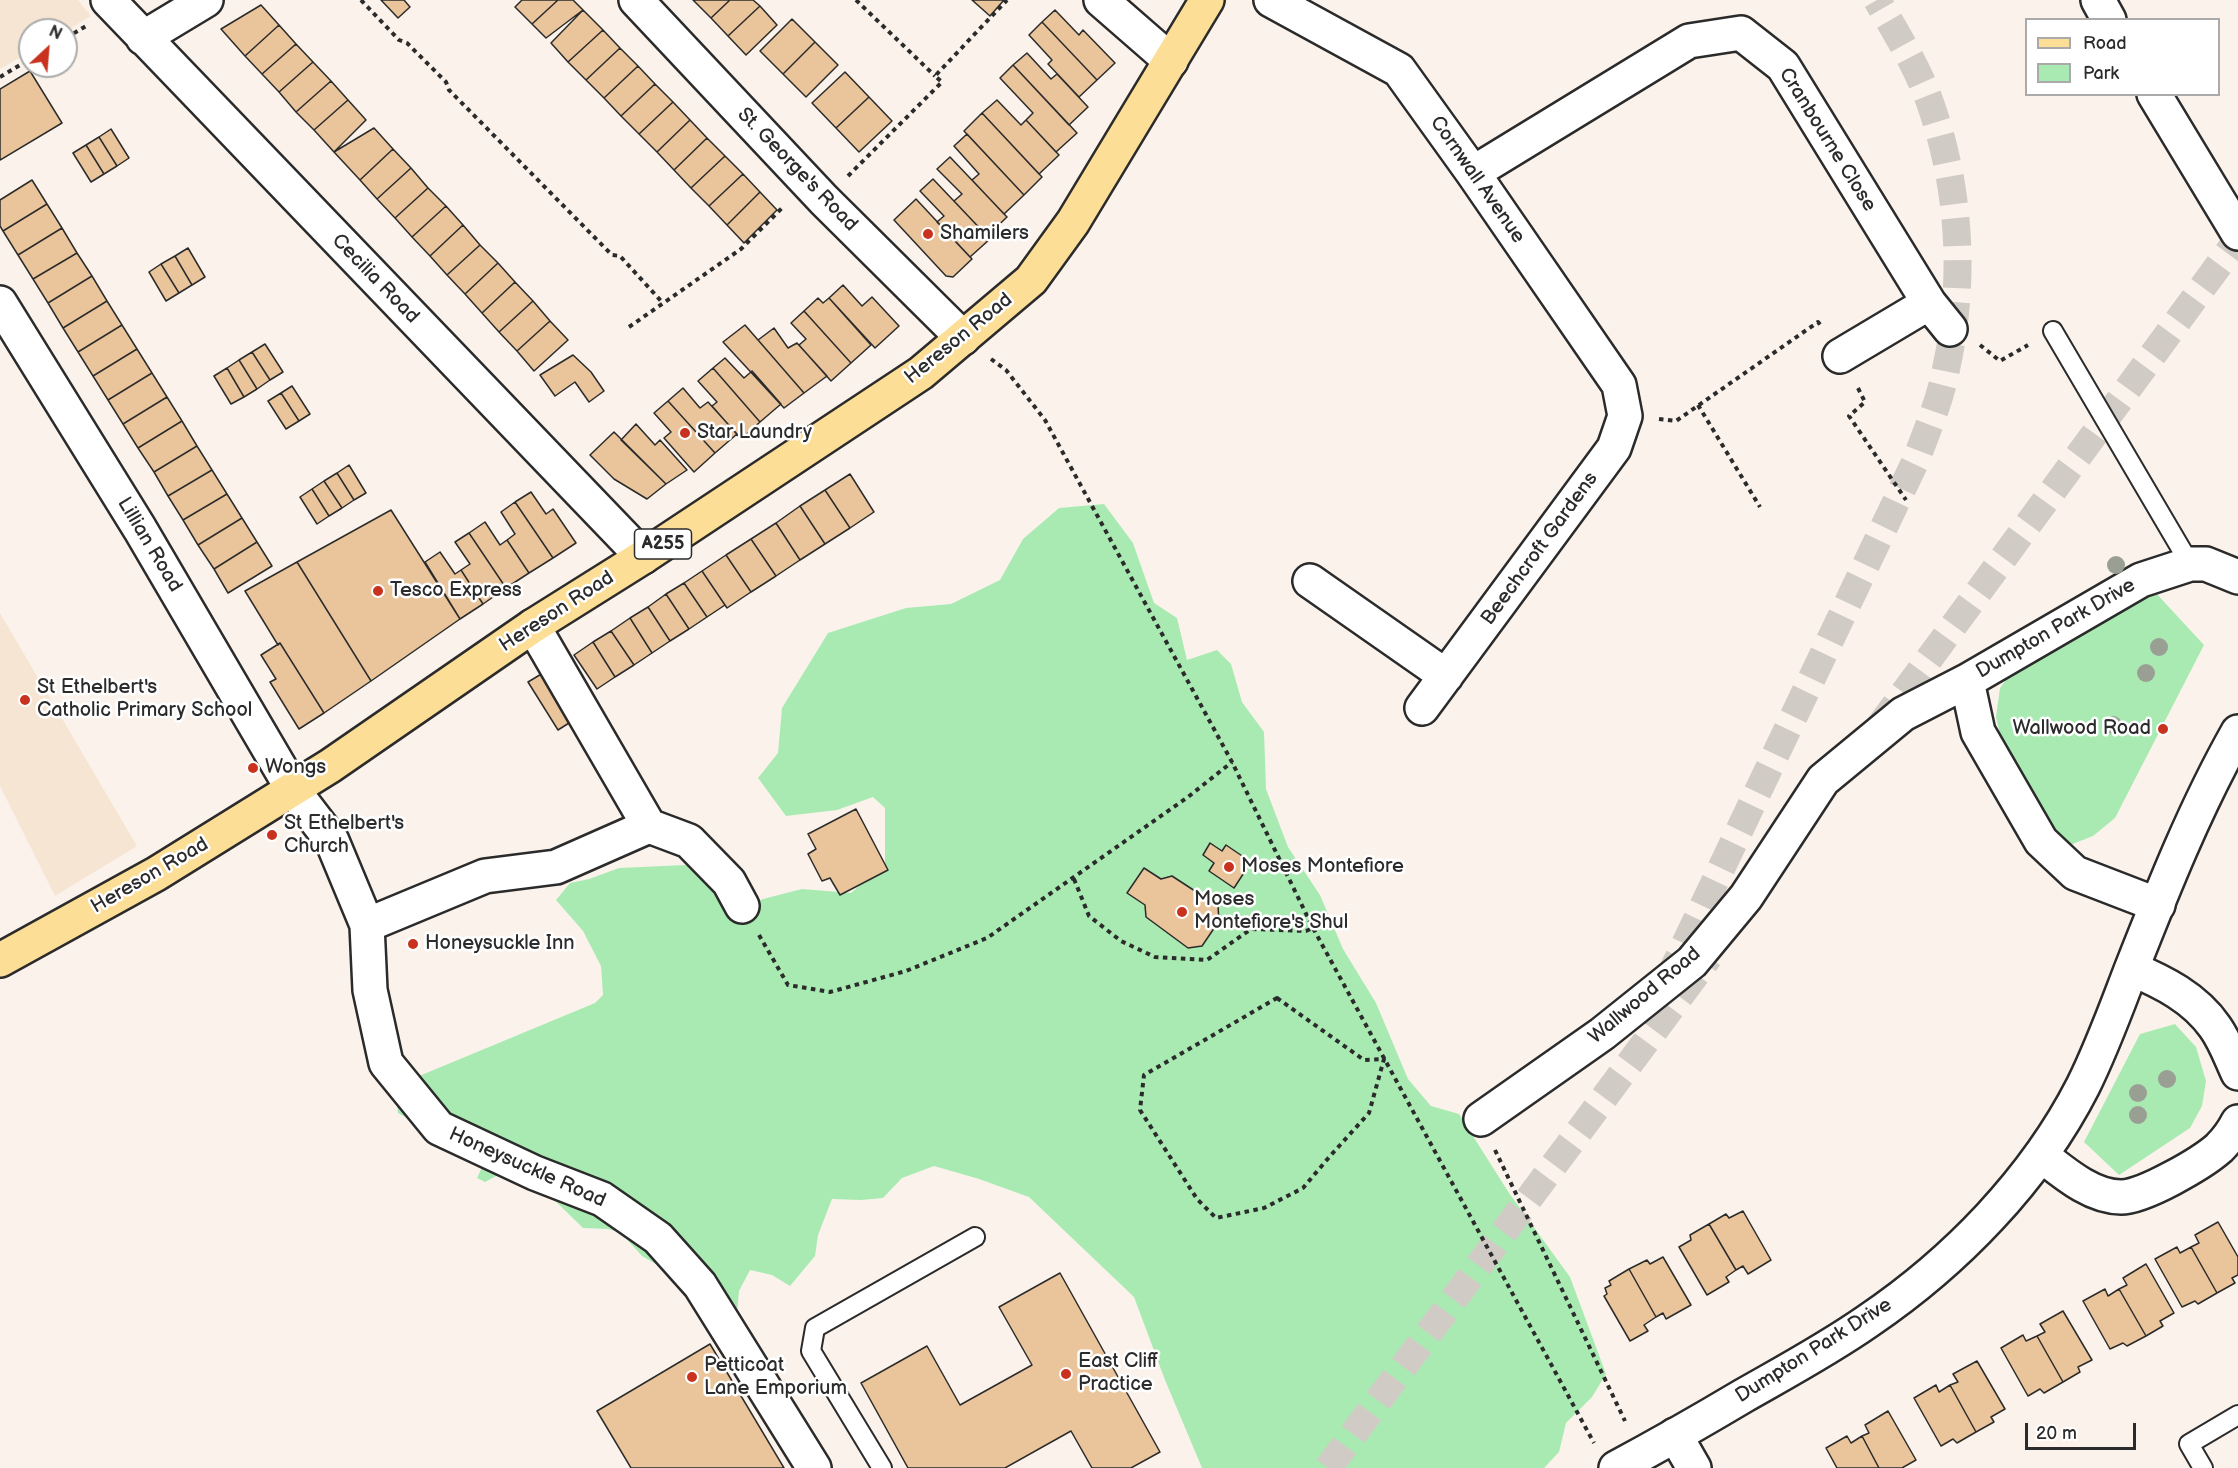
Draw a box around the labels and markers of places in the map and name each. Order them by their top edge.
place label: Shamilers [940,222,1029,246]
marker: Shamilers [921,227,935,241]
place label: Star Laundry [697,421,812,445]
marker: Star Laundry [678,426,692,440]
place label: Tesco Express [390,579,522,603]
marker: Tesco Express [371,584,385,598]
place label: St Ethelbert's Catholic Primary School [37,676,252,723]
marker: St Ethelbert's Catholic Primary School [18,693,32,707]
place label: Wallwood Road [2012,717,2151,741]
marker: Wallwood Road [2156,722,2170,736]
place label: Wongs [265,756,326,780]
marker: Wongs [246,761,260,775]
place label: St Ethelbert's Church [284,812,404,859]
marker: St Ethelbert's Church [265,828,279,842]
place label: Moses Montefiore [1241,855,1404,879]
marker: Moses Montefiore [1222,860,1236,874]
place label: Moses Montefiore's Shul [1194,888,1348,935]
marker: Moses Montefiore's Shul [1175,905,1189,919]
place label: Honeysuckle Inn [425,932,575,956]
marker: Honeysuckle Inn [406,937,420,951]
place label: East Cliff Practice [1078,1350,1158,1397]
place label: Petticoat Lane Emporium [704,1354,847,1401]
marker: East Cliff Practice [1059,1367,1073,1381]
marker: Petticoat Lane Emporium [685,1370,699,1384]

